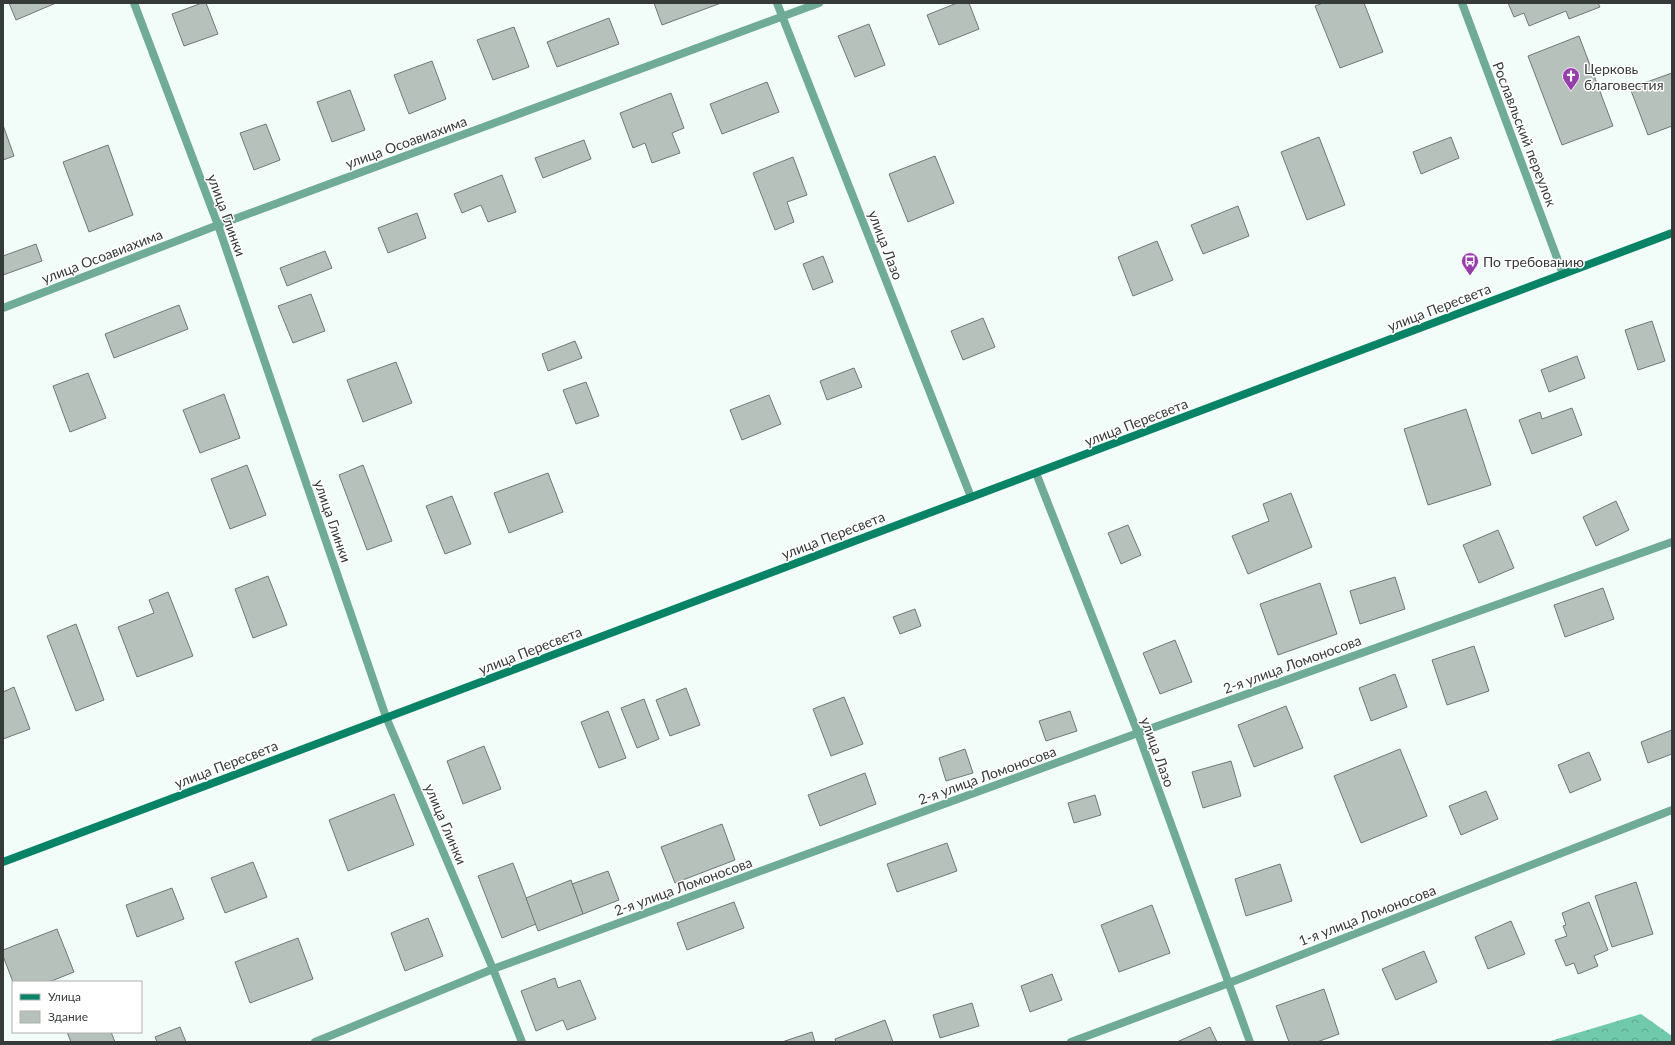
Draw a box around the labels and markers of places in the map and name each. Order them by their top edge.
place label: Церковь благовестия [1584,60,1664,93]
church icon: Церковь благовестия [1561,66,1581,91]
bus stop icon: По требованию [1460,251,1480,276]
place label: По требованию [1483,253,1584,270]

